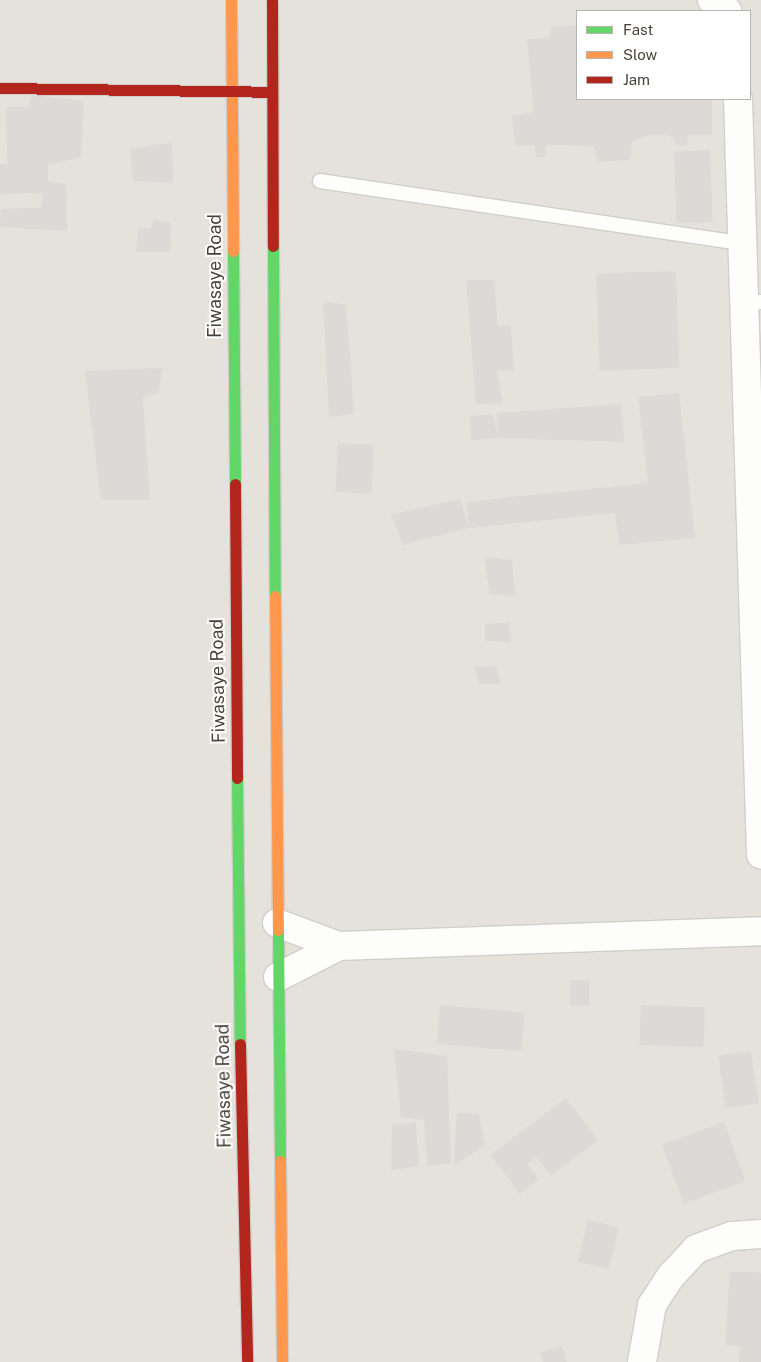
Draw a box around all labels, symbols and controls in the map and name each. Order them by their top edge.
legend [576,10,751,100]
text: Fast [623,21,653,38]
text: Slow [623,46,657,63]
text: Jam [623,71,650,88]
street label: Fiwasaye Road [204,214,226,338]
street label: Fiwasaye Road [206,619,230,743]
street label: Fiwasaye Road [212,1024,236,1148]

